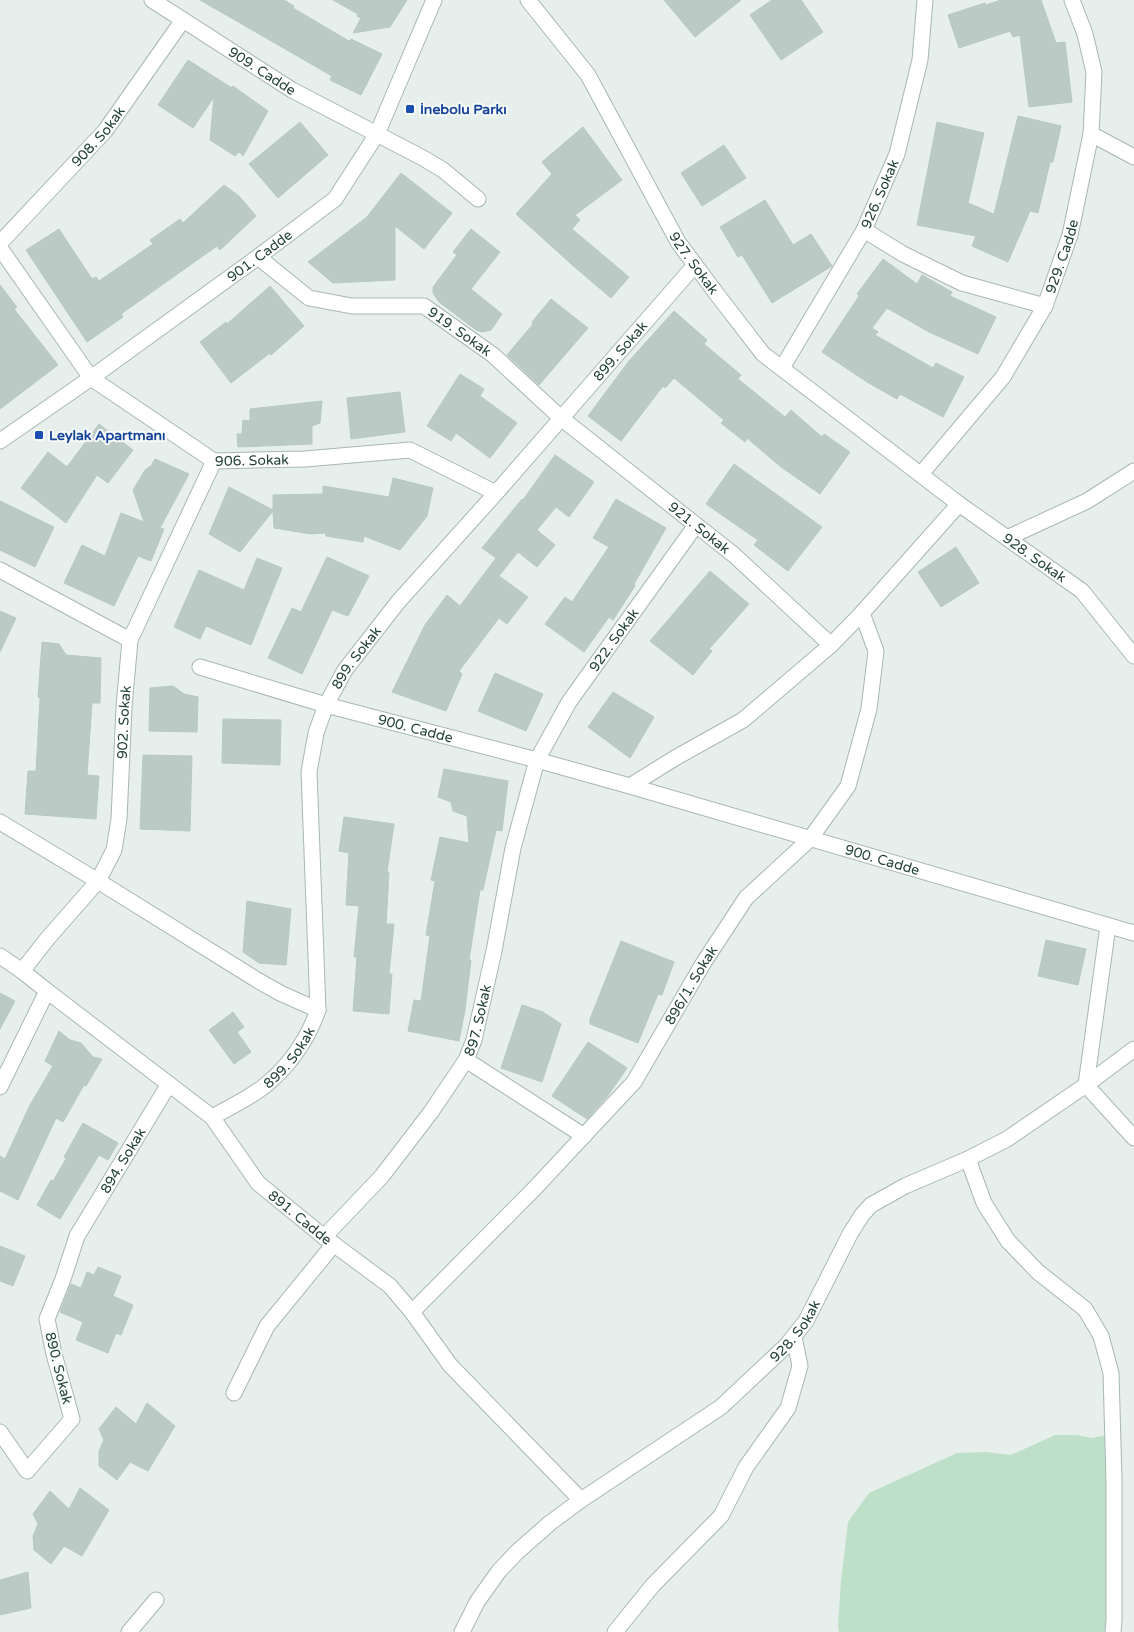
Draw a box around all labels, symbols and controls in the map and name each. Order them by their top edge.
street label: 909. Cadde [225,43,299,99]
place label: İnebolu Parkı [420,101,507,118]
street label: 908. Sokak [68,103,129,170]
marker: İnebolu Parkı [404,103,416,115]
street label: 926. Sokak [858,156,903,231]
street label: 929. Cadde [1042,218,1082,296]
street label: 901. Cadde [224,226,296,286]
street label: 927. Sokak [665,229,722,298]
street label: 919. Sokak [424,303,495,360]
street label: 899. Sokak [590,318,651,385]
place label: Leylak Apartmanı [49,427,166,444]
marker: Leylak Apartmanı [33,429,45,441]
street label: 906. Sokak [215,451,289,470]
street label: 921. Sokak [665,498,734,558]
street label: 928. Sokak [999,530,1070,586]
street label: 922. Sokak [586,605,643,675]
street label: 899. Sokak [328,623,385,692]
street label: 902. Sokak [114,684,135,759]
street label: 900. Cadde [376,711,455,747]
street label: 900. Cadde [843,841,921,879]
street label: 896/1. Sokak [661,942,721,1028]
street label: 897. Sokak [460,983,495,1059]
street label: 899. Sokak [260,1024,319,1092]
street label: 894. Sokak [97,1124,150,1197]
street label: 891. Cadde [265,1187,335,1249]
street label: 928. Sokak [766,1297,824,1366]
street label: 890. Sokak [41,1330,76,1406]

